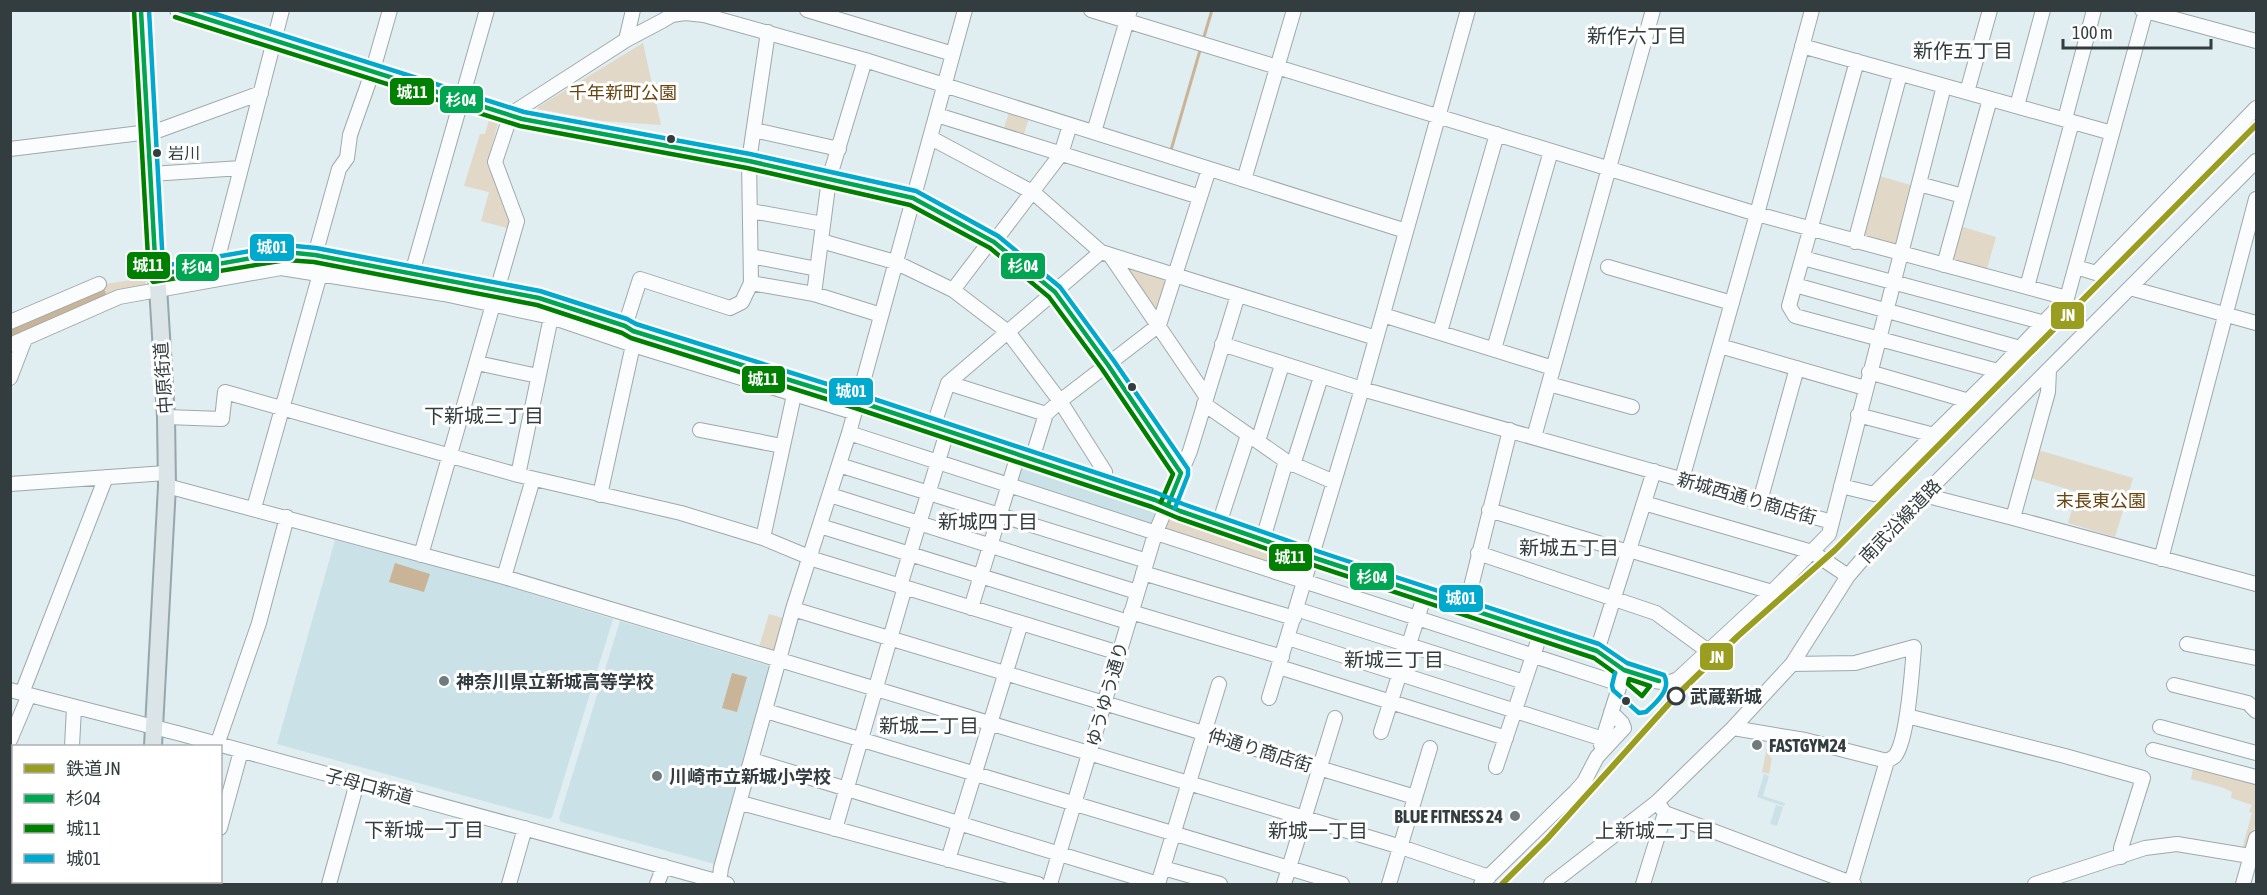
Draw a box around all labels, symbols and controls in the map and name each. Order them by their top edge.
scale bar [2063,12,2212,50]
text: 100 m [2072,22,2113,43]
district label: 新作六丁目 [1587,24,1687,47]
district label: 新作五丁目 [1913,39,2013,62]
line badge: 城11 [389,77,435,106]
park label: 千年新町公園 [569,82,677,103]
text: 城11 [396,83,428,101]
line badge: 杉04 [439,85,484,114]
text: 杉04 [445,91,477,109]
unlabelled marker [665,133,677,145]
place label: 岩川 [168,144,200,162]
marker: 岩川 [151,147,163,159]
line badge: 城01 [249,233,295,262]
text: 城01 [256,238,288,256]
line badge: 城11 [126,251,171,280]
line badge: 杉04 [1000,252,1046,280]
line badge: 杉04 [175,253,220,282]
text: 城11 [132,256,164,274]
text: 杉04 [1007,257,1039,275]
text: 杉04 [181,258,213,276]
line badge: JN [2050,301,2085,330]
text: JN [2060,306,2075,324]
street label: 中原街道 [150,341,176,415]
line badge: 城11 [741,365,786,394]
text: 城11 [747,370,779,388]
line badge: 城01 [828,377,874,406]
unlabelled marker [1126,381,1138,393]
text: 城01 [835,382,867,400]
district label: 下新城三丁目 [424,404,544,427]
street label: 新城西通り商店街 [1675,468,1819,528]
street label: 南武沿線道路 [1855,475,1945,567]
park label: 末長東公園 [2056,490,2146,511]
district label: 新城四丁目 [938,510,1038,533]
district label: 新城五丁目 [1519,536,1619,559]
line badge: 城11 [1268,543,1313,572]
text: 城11 [1274,548,1306,566]
line badge: 杉04 [1349,562,1395,591]
text: 杉04 [1356,568,1388,586]
line badge: 城01 [1438,584,1484,613]
text: 城01 [1445,589,1477,607]
street label: ゆうゆう通り [1082,639,1132,749]
line badge: JN [1699,642,1734,671]
district label: 新城三丁目 [1344,648,1444,671]
text: JN [1709,648,1724,666]
place label: 神奈川県立新城高等学校 [456,671,654,692]
marker: 神奈川県立新城高等学校 [437,674,451,688]
place label: 武蔵新城 [1690,686,1762,707]
marker: 武蔵新城 [1667,687,1685,705]
unlabelled marker [1620,695,1632,707]
district label: 新城二丁目 [879,714,979,737]
street label: 仲通り商店街 [1205,724,1315,776]
place label: FASTGYM24 [1769,735,1846,756]
marker: FASTGYM24 [1750,738,1764,752]
legend [12,745,222,883]
text: 鉄道 JN [66,758,121,779]
street label: 子母口新道 [323,764,415,808]
place label: 川崎市立新城小学校 [669,766,831,787]
marker: 川崎市立新城小学校 [650,769,664,783]
text: 杉04 [66,788,101,809]
place label: BLUE FITNESS 24 [1394,806,1503,827]
marker: BLUE FITNESS 24 [1508,809,1522,823]
text: 城11 [66,818,101,839]
district label: 下新城一丁目 [364,818,484,841]
district label: 新城一丁目 [1268,819,1368,842]
district label: 上新城二丁目 [1595,819,1715,842]
text: 城01 [66,848,101,869]

